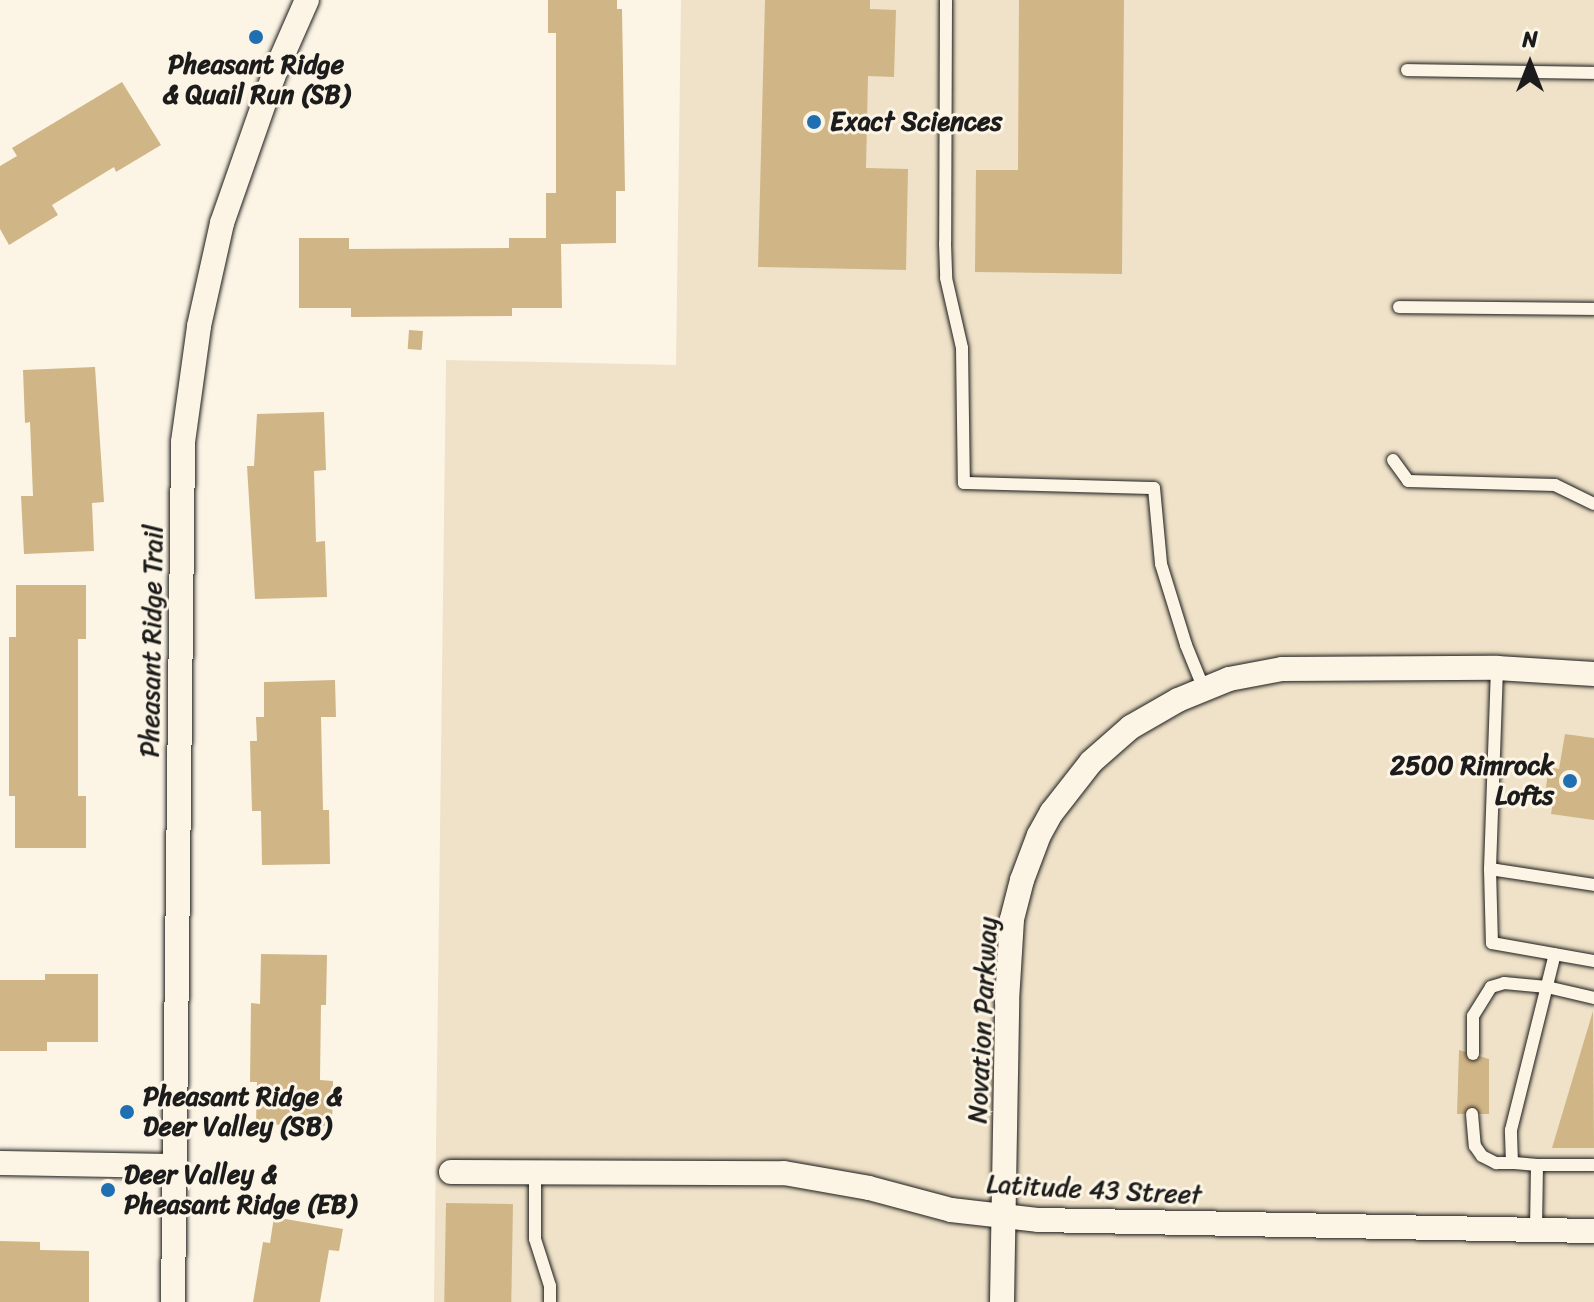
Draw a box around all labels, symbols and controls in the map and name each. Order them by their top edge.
text: N [1522,20,1538,59]
north arrow [1490,24,1570,104]
marker: Pheasant Ridge & Quail Run (SB) [247,28,265,46]
place label: Pheasant Ridge & Quail Run (SB) [161,49,351,110]
place label: Exact Sciences [830,106,1002,138]
marker: Exact Sciences [805,113,823,131]
street label: Pheasant Ridge Trail [134,524,170,758]
place label: 2500 Rimrock Lofts [1390,750,1554,812]
marker: 2500 Rimrock Lofts [1561,772,1579,790]
street label: Novation Parkway [962,916,1004,1124]
place label: Pheasant Ridge & Deer Valley (SB) [143,1081,342,1142]
marker: Pheasant Ridge & Deer Valley (SB) [118,1103,136,1121]
place label: Deer Valley & Pheasant Ridge (EB) [124,1159,356,1220]
street label: Latitude 43 Street [986,1169,1202,1211]
marker: Deer Valley & Pheasant Ridge (EB) [99,1181,117,1199]

